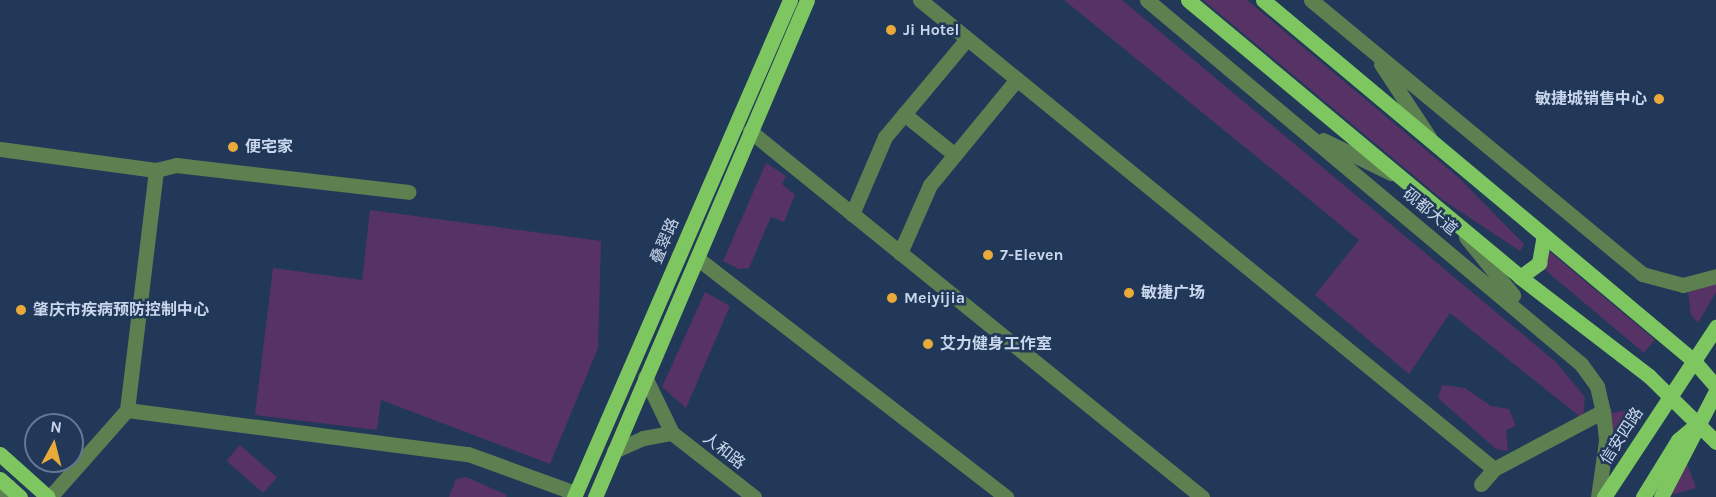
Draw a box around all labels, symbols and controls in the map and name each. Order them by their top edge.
place label: Ji Hotel [903,20,959,40]
marker: Ji Hotel [884,23,898,37]
place label: 敏捷城销售中心 [1535,89,1647,109]
marker: 敏捷城销售中心 [1652,92,1666,106]
place label: 便宅家 [245,137,293,157]
marker: 便宅家 [226,140,240,154]
street label: 砚都大道 [1399,184,1461,240]
street label: 叠翠路 [647,215,683,267]
place label: 7-Eleven [1000,245,1063,265]
marker: 7-Eleven [981,248,995,262]
place label: 敏捷广场 [1141,283,1205,303]
marker: 敏捷广场 [1122,286,1136,300]
place label: Meiyijia [904,288,965,308]
marker: Meiyijia [885,291,899,305]
place label: 肇庆市疾病预防控制中心 [33,300,209,320]
marker: 肇庆市疾病预防控制中心 [14,303,28,317]
place label: 艾力健身工作室 [940,334,1052,354]
marker: 艾力健身工作室 [921,337,935,351]
street label: 信安四路 [1597,404,1647,468]
north arrow [24,413,84,473]
text: N [49,416,63,437]
street label: 人和路 [699,429,749,473]

